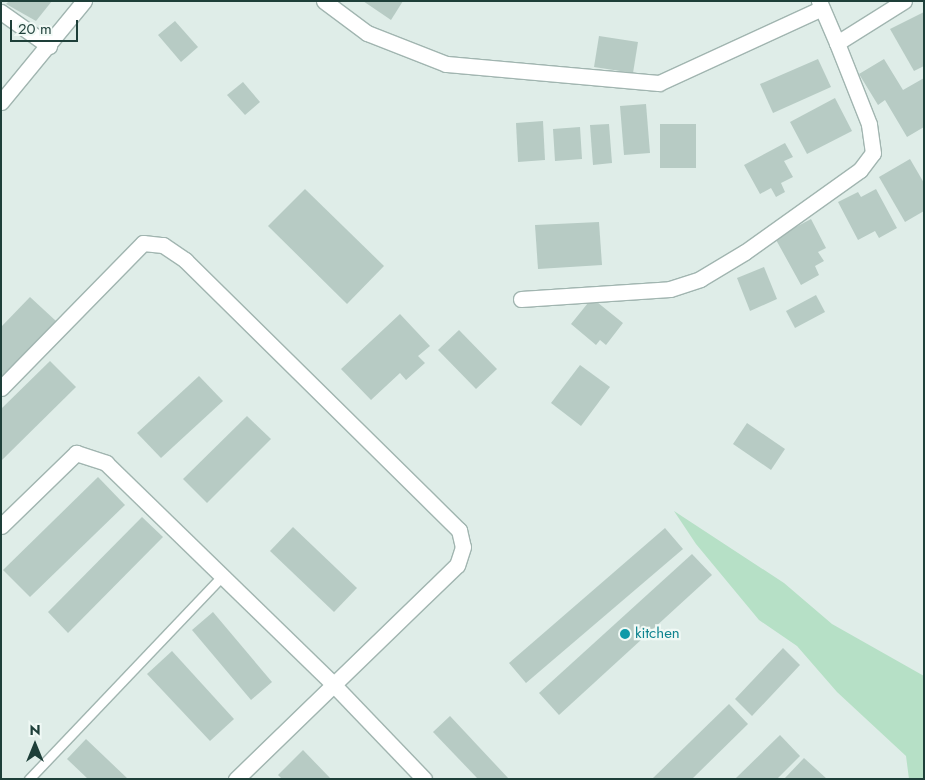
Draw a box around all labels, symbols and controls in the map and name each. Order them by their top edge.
scale bar [12,10,80,42]
text: 20 m [18,18,52,40]
place label: kitchen [635,625,680,643]
marker: kitchen [619,628,631,640]
north arrow [10,720,60,770]
text: N [29,720,41,740]

